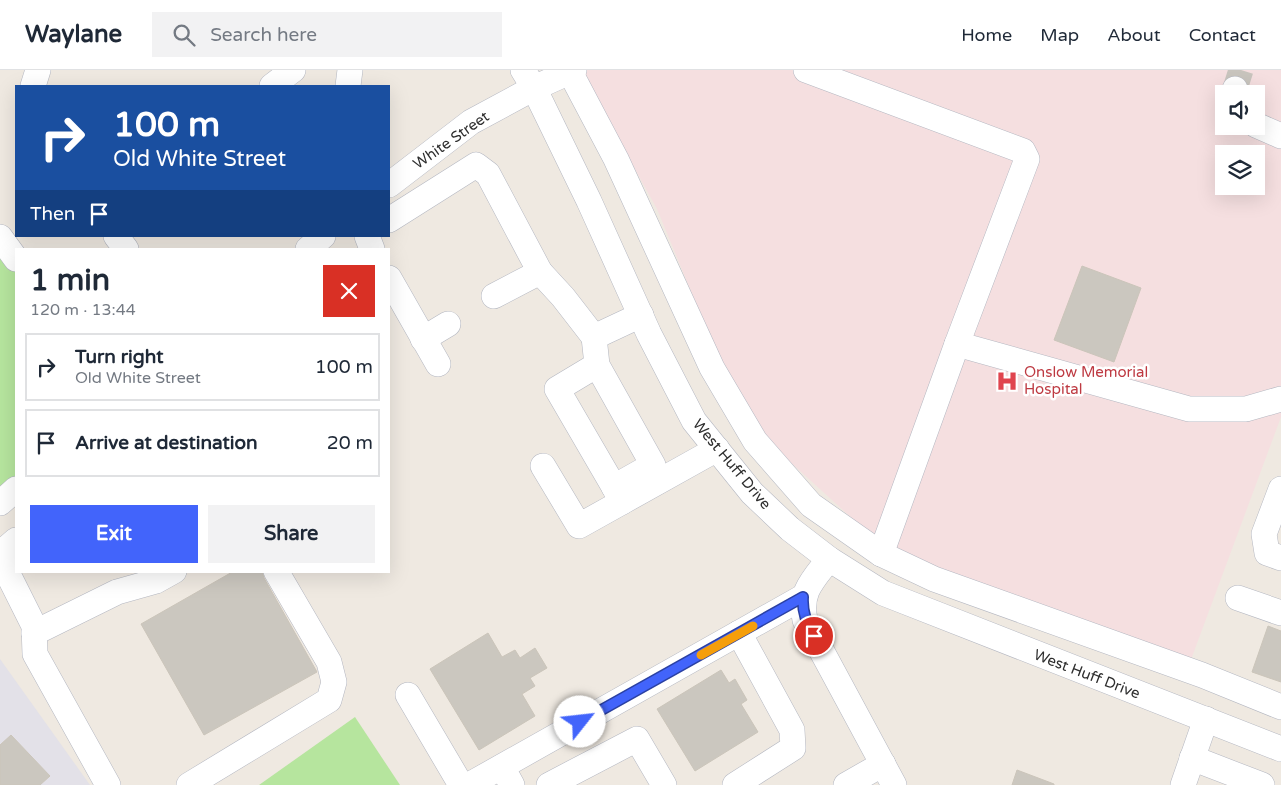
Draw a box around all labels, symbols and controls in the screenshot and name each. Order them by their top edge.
search box [152,12,502,57]
text: Waylane [25,20,122,49]
icon: search [170,21,198,49]
text: Search here [210,24,317,46]
text: Home [961,24,1012,46]
text: Map [1040,24,1079,46]
text: About [1107,24,1161,46]
text: Contact [1189,24,1256,46]
map controls [1215,85,1265,195]
button: sound [1215,85,1265,135]
text: 100 m [113,104,220,146]
icon: right [30,105,95,170]
street label: White Street [409,107,493,173]
button: layers [1215,145,1265,195]
text: Old White Street [113,146,286,172]
icon: arrive [85,200,113,228]
text: Then [30,203,75,225]
text: 1 min [30,262,110,299]
button: close [323,265,375,317]
text: 120 m · 13:44 [30,300,136,320]
text: Turn right [75,346,163,368]
icon: right [32,353,60,381]
text: 100 m [315,356,373,378]
place label: Onslow Memorial Hospital [1024,363,1148,398]
text: Old White Street [75,368,201,388]
hospital icon: Onslow Memorial Hospital [994,368,1020,394]
street label: West Huff Drive [689,415,775,513]
icon: arrive [32,429,60,457]
text: Arrive at destination [75,432,258,454]
text: 20 m [327,432,373,454]
button: Exit [30,505,198,563]
button: Share [208,505,375,563]
pin [793,615,835,657]
icon: arrive [800,622,828,650]
street label: West Huff Drive [1031,645,1143,703]
position arrow [553,695,605,747]

